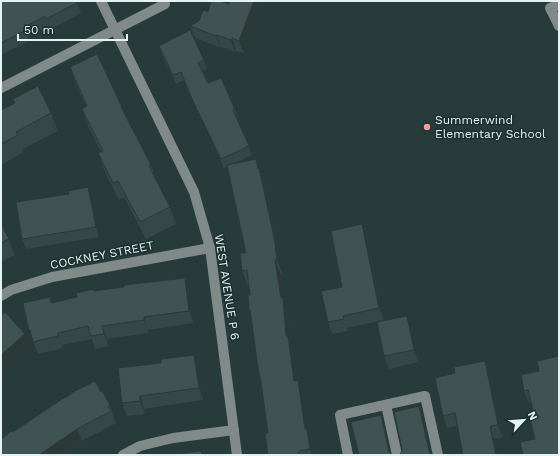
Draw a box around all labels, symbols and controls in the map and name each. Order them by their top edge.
scale bar [18,16,127,42]
text: 50 m [24,23,54,37]
place label: Summerwind Elementary School [435,113,546,141]
marker: Summerwind Elementary School [422,122,432,132]
street label: WEST AVENUE P 6 [212,233,242,341]
street label: COCKNEY STREET [49,238,155,272]
north arrow [504,400,544,440]
text: N [525,409,540,422]

